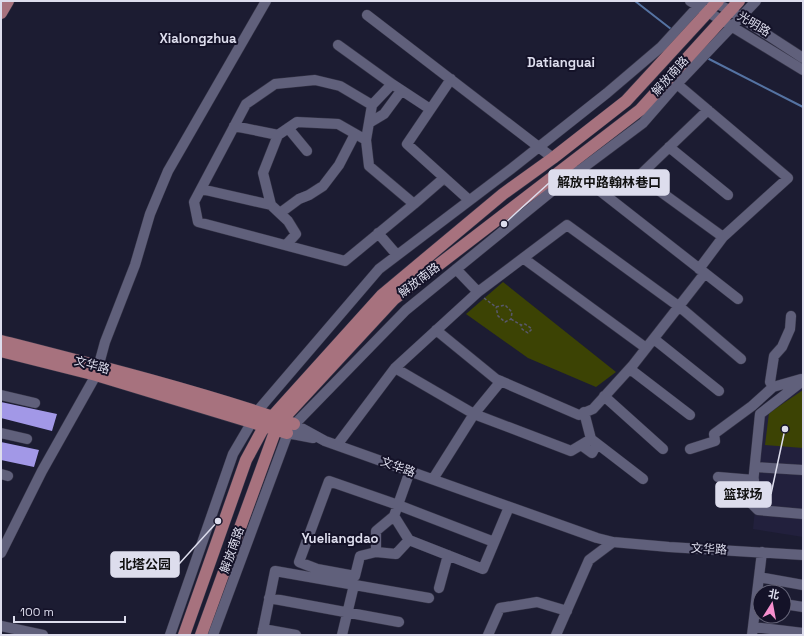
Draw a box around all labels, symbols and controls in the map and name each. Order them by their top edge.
street label: 光明路 [734,8,774,40]
district label: Xialongzhua [159,30,237,47]
street label: 解放南路 [648,53,692,99]
district label: Datianguai [527,54,595,71]
callout: 解放中路翰林巷口 [549,170,669,195]
text: 解放中路翰林巷口 [557,174,661,191]
street label: 解放南路 [395,259,443,301]
street label: 文华路 [73,353,111,377]
street label: 文华路 [378,453,418,481]
callout: 篮球场 [716,482,771,507]
text: 篮球场 [723,486,763,503]
street label: 解放南路 [216,525,248,575]
district label: Yueliangdao [302,530,379,547]
street label: 文华路 [691,540,727,558]
callout: 北塔公园 [111,552,179,577]
text: 北塔公园 [119,556,171,573]
north arrow [752,584,792,624]
text: 北 [767,586,781,602]
scale bar [14,598,125,624]
text: 100 m [20,604,54,620]

